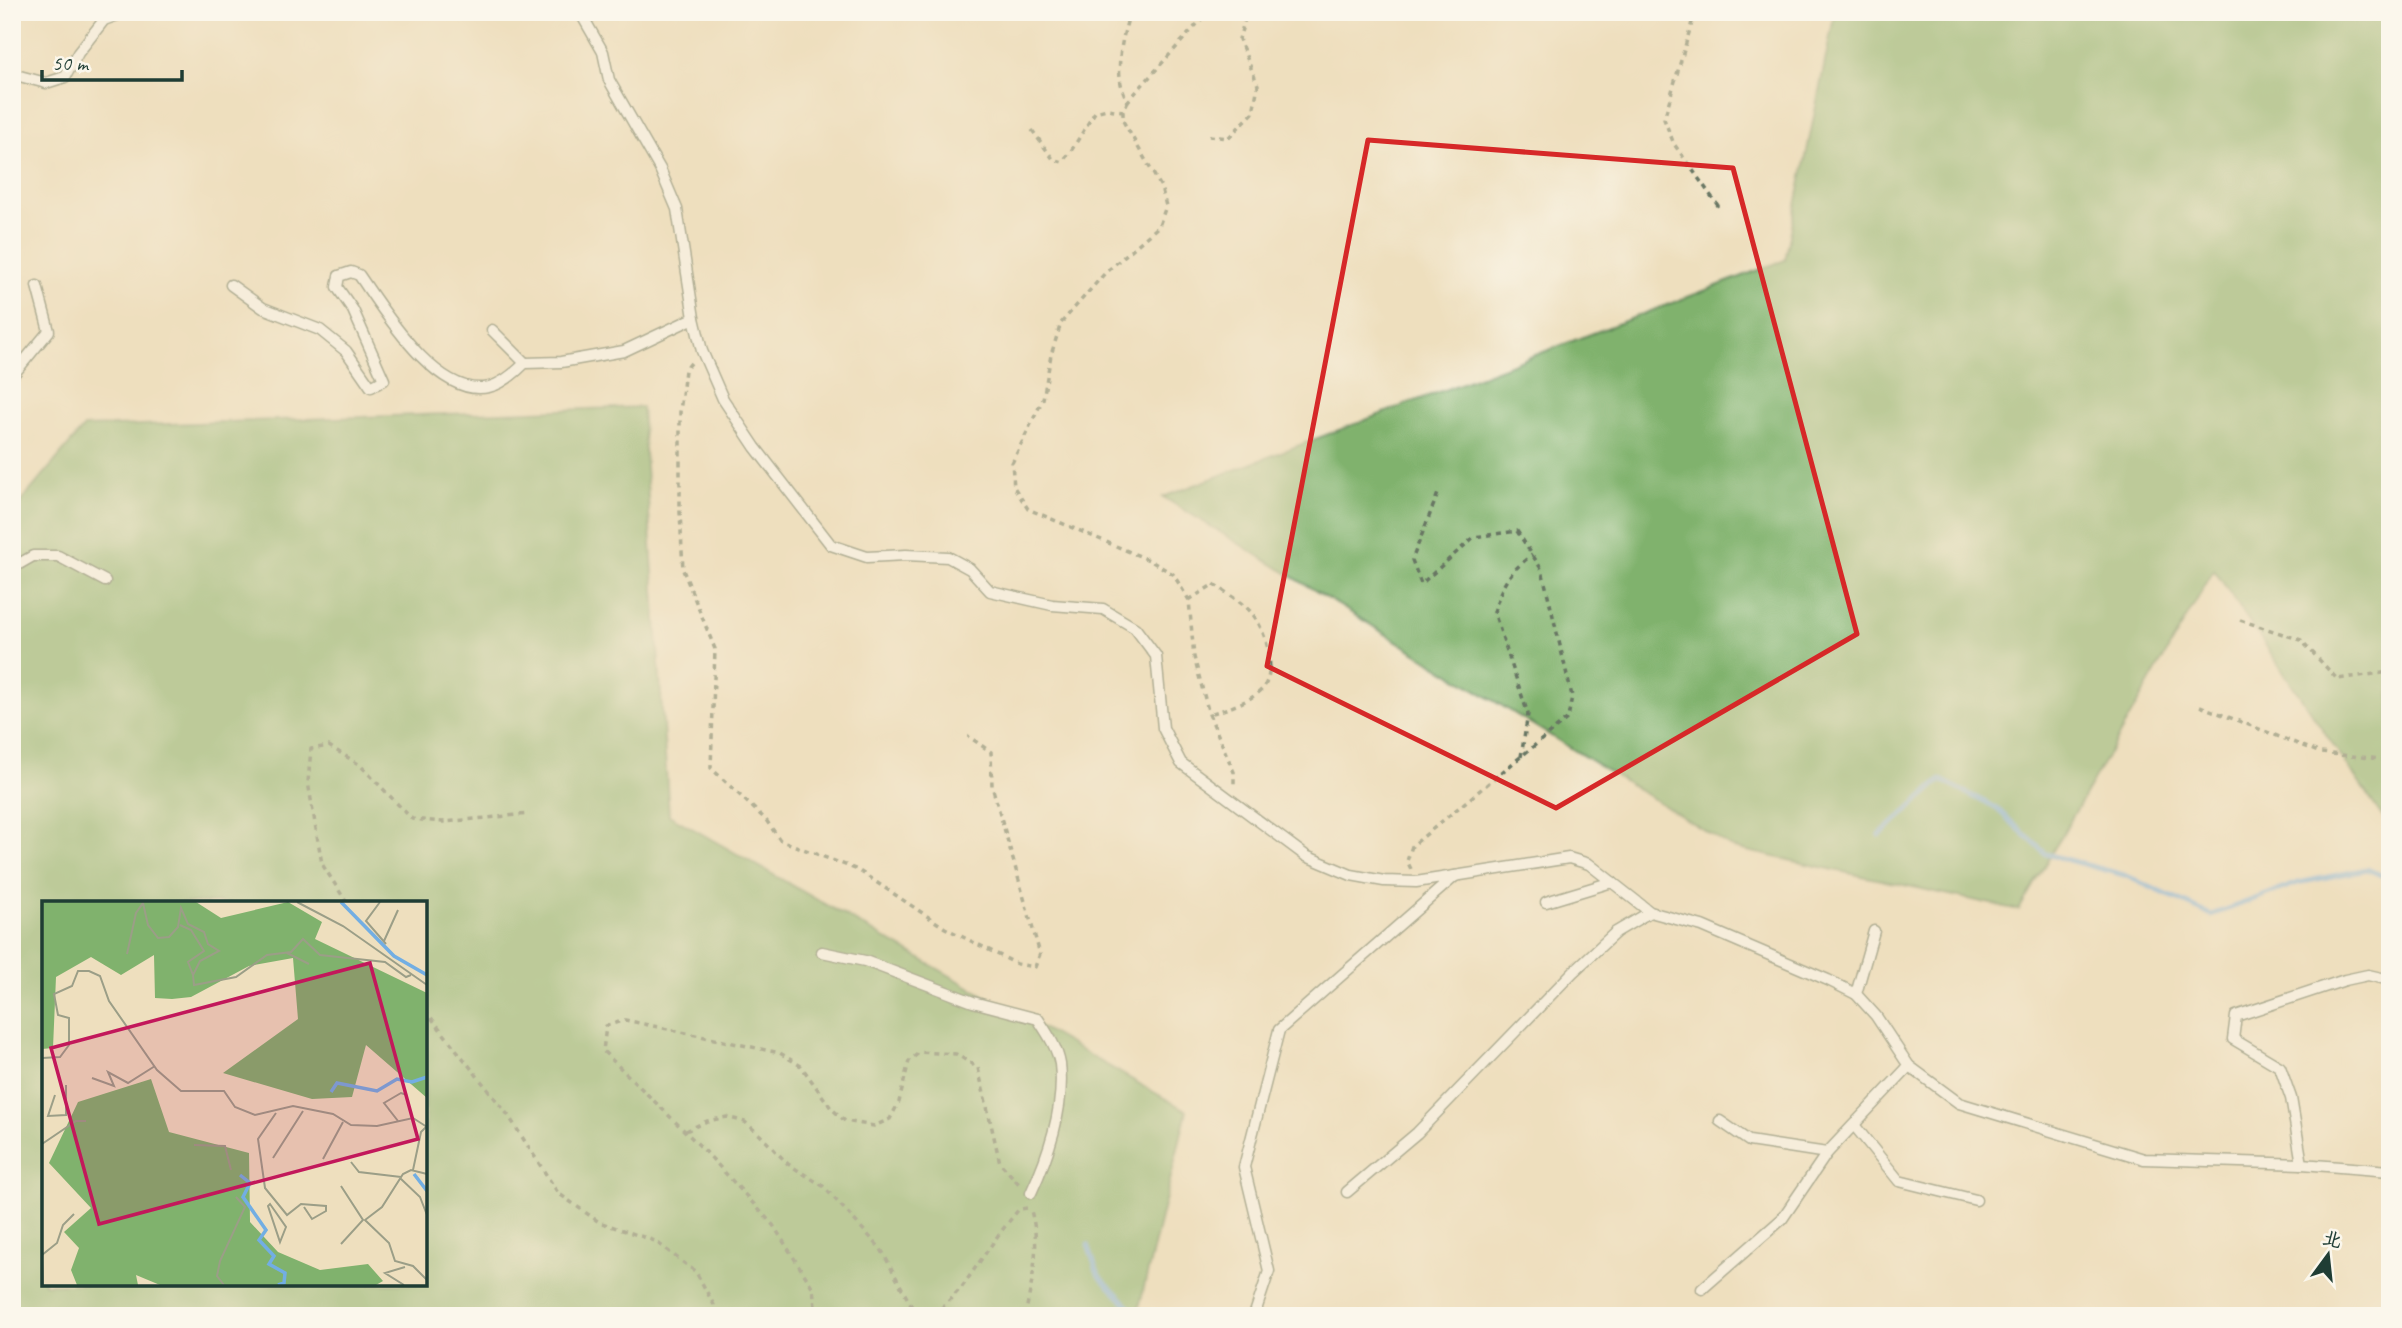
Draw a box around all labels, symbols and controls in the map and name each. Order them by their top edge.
scale bar [42,38,182,82]
text: 50 m [52,50,90,76]
inset map [42,901,427,1286]
north arrow [2294,1220,2364,1290]
text: 北 [2320,1225,2344,1254]

